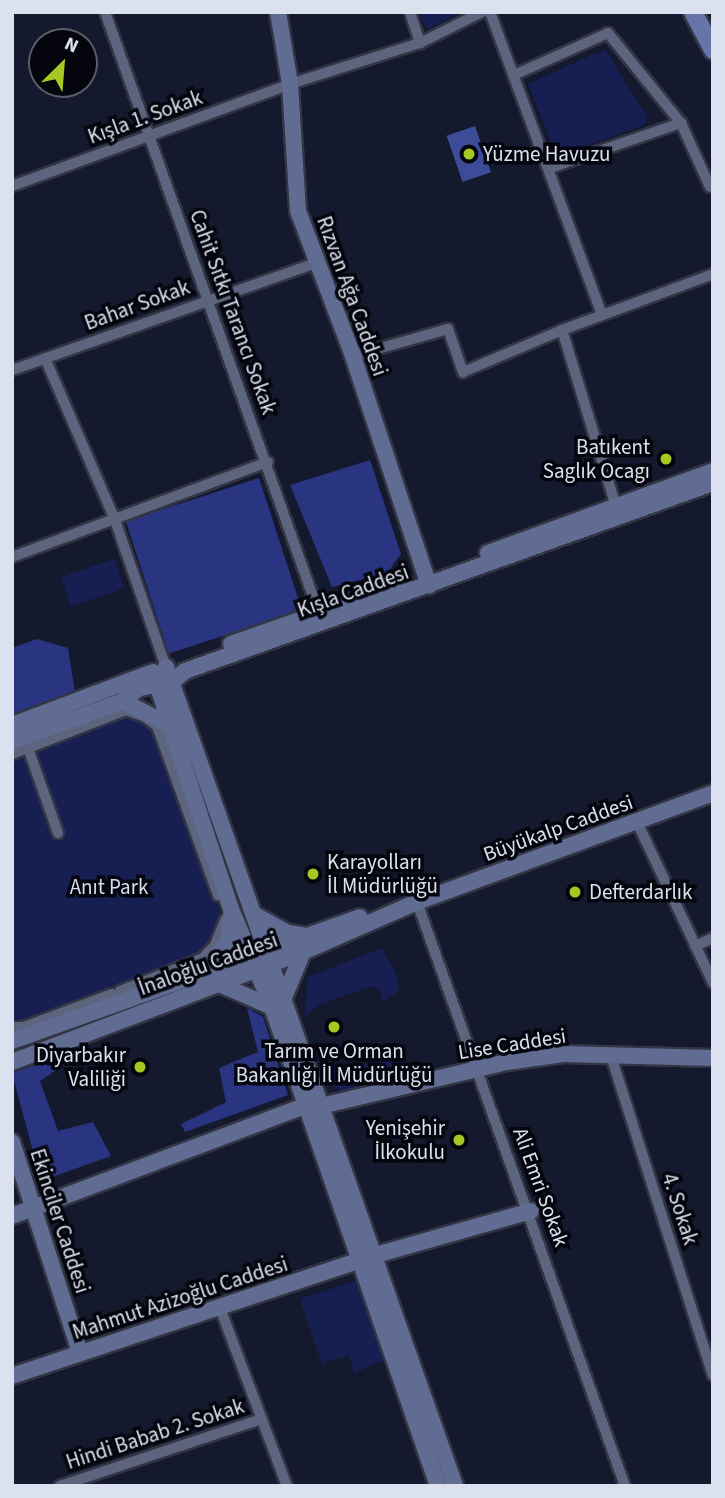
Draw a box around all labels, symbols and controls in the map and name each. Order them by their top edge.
north arrow [28,28,98,98]
text: N [60,30,83,60]
street label: Kışla 1. Sokak [84,85,206,149]
place label: Yüzme Havuzu [483,141,610,167]
marker: Yüzme Havuzu [461,146,477,162]
street label: Cahit Sıtkı Tarancı Sokak [184,206,282,418]
street label: Rızvan Ağa Caddesi [311,213,393,379]
street label: Bahar Sokak [81,274,193,336]
place label: Batıkent Saglık Ocagı [543,434,650,484]
marker: Batıkent Saglık Ocagı [656,449,676,469]
street label: Kışla Caddesi [294,559,412,623]
street label: Büyükalp Caddesi [480,789,636,867]
place label: Karayolları İl Müdürlüğü [327,849,438,899]
marker: Karayolları İl Müdürlüğü [305,866,321,882]
park label: Anıt Park [70,874,148,900]
place label: Defterdarlık [589,879,692,905]
marker: Defterdarlık [567,884,583,900]
street label: İnaloğlu Caddesi [135,927,281,1001]
marker: Tarım ve Orman Bakanlığı İl Müdürlüğü [326,1019,342,1035]
street label: Lise Caddesi [456,1023,568,1065]
place label: Tarım ve Orman Bakanlığı İl Müdürlüğü [236,1038,432,1088]
place label: Diyarbakır Valiliği [36,1042,126,1092]
marker: Diyarbakır Valiliği [132,1059,148,1075]
place label: Yenişehir İlkokulu [366,1115,445,1165]
street label: Ali Emri Sokak [508,1124,574,1250]
marker: Yenişehir İlkokulu [451,1132,467,1148]
street label: Ekinciler Caddesi [25,1146,95,1296]
street label: 4. Sokak [657,1170,703,1248]
street label: Mahmut Azizoğlu Caddesi [69,1251,291,1345]
street label: Hindi Babab 2. Sokak [63,1393,247,1475]

